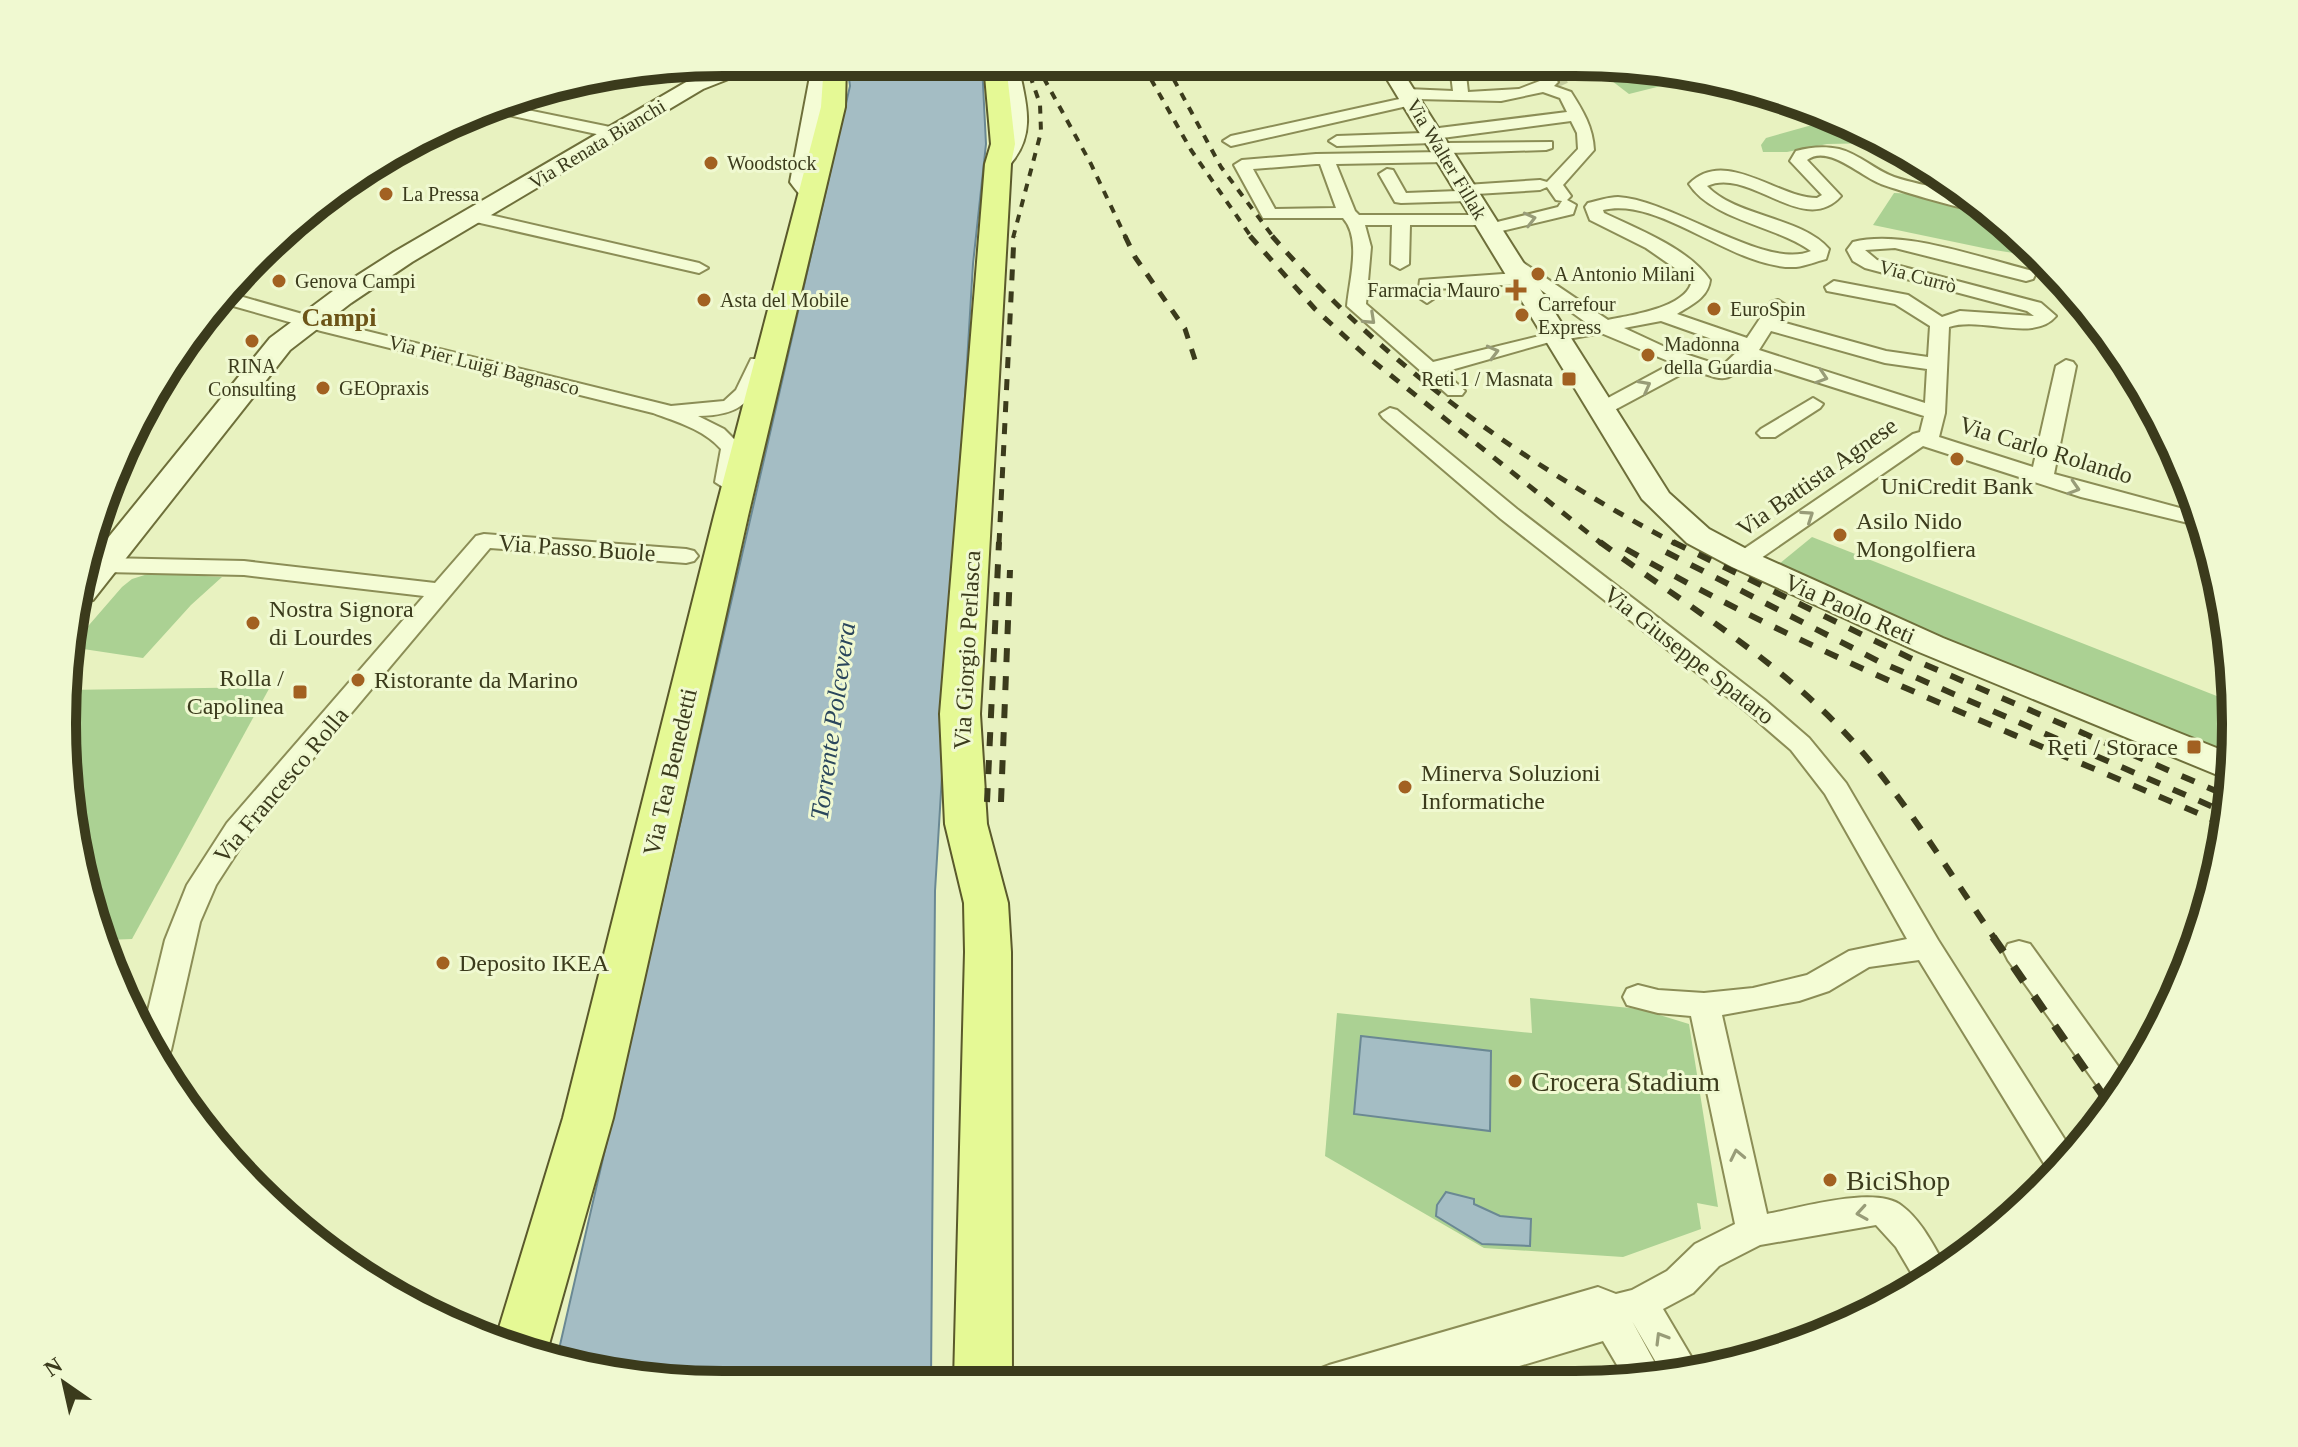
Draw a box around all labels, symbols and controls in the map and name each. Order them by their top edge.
street label: Via Renata Bianchi [525,94,670,193]
street label: Via Walter Fillak [1402,95,1492,223]
place label: Woodstock [727,152,817,174]
marker: Woodstock [702,154,720,172]
place label: La Pressa [402,183,479,205]
marker: La Pressa [377,185,395,203]
one-way arrow [1523,211,1537,228]
street label: Via Currò [1877,255,1959,297]
place label: A Antonio Milani [1554,263,1696,285]
marker: A Antonio Milani [1529,265,1547,283]
place label: Genova Campi [295,270,416,293]
marker: Genova Campi [270,272,288,290]
place label: Farmacia Mauro [1367,279,1500,301]
marker: Farmacia Mauro [1507,281,1525,299]
place label: Asta del Mobile [720,289,849,311]
marker: Asta del Mobile [695,291,713,309]
place label: Carrefour Express [1538,293,1616,339]
place label: EuroSpin [1730,298,1806,321]
marker: EuroSpin [1705,300,1723,318]
district label: Campi [301,303,377,332]
marker: Carrefour Express [1513,306,1531,324]
one-way arrow [1361,309,1376,324]
street label: Via Pier Luigi Bagnasco [386,331,582,400]
marker: RINA Consulting [243,332,261,350]
place label: Madonna della Guardia [1664,333,1772,378]
one-way arrow [1485,345,1499,362]
marker: Madonna della Guardia [1639,346,1657,364]
place label: RINA Consulting [208,355,296,401]
place label: Reti 1 / Masnata [1421,368,1553,390]
one-way arrow [1814,368,1828,384]
marker: Reti 1 / Masnata [1560,370,1578,388]
place label: GEOpraxis [339,377,429,400]
marker: GEOpraxis [314,379,332,397]
one-way arrow [1636,380,1651,395]
street label: Via Carlo Rolando [1956,411,2136,489]
street label: Via Battista Agnese [1732,412,1902,542]
marker: UniCredit Bank [1948,450,1966,468]
place label: UniCredit Bank [1881,473,2033,499]
one-way arrow [2066,478,2080,494]
place label: Asilo Nido Mongolfiera [1856,508,1976,562]
one-way arrow [1799,511,1813,526]
marker: Asilo Nido Mongolfiera [1831,526,1849,544]
street label: Via Passo Buole [498,530,656,566]
street label: Via Giorgio Perlasca [949,549,985,750]
street label: Via Paolo Reti [1781,569,1919,649]
street label: Via Giuseppe Spataro [1599,580,1779,730]
place label: Nostra Signora di Lourdes [269,596,414,650]
marker: Nostra Signora di Lourdes [244,614,262,632]
water label: Torrente Polcevera [805,620,861,822]
place label: Rolla / Capolinea [187,665,284,719]
place label: Ristorante da Marino [374,667,578,693]
marker: Ristorante da Marino [349,671,367,689]
marker: Rolla / Capolinea [291,683,309,701]
street label: Via Tea Benedetti [638,685,702,858]
street label: Via Francesco Rolla [209,702,354,868]
place label: Reti / Storace [2047,734,2178,760]
marker: Reti / Storace [2185,738,2203,756]
place label: Minerva Soluzioni Informatiche [1421,760,1601,814]
marker: Minerva Soluzioni Informatiche [1396,778,1414,796]
place label: Deposito IKEA [459,950,610,976]
marker: Deposito IKEA [434,954,452,972]
place label: Crocera Stadium [1531,1066,1720,1097]
marker: Crocera Stadium [1506,1072,1524,1090]
one-way arrow [1729,1148,1746,1162]
place label: BiciShop [1846,1165,1950,1196]
marker: BiciShop [1821,1171,1839,1189]
one-way arrow [1855,1204,1868,1221]
one-way arrow [1655,1332,1671,1347]
north arrow [24,1343,104,1423]
text: N [40,1352,67,1382]

